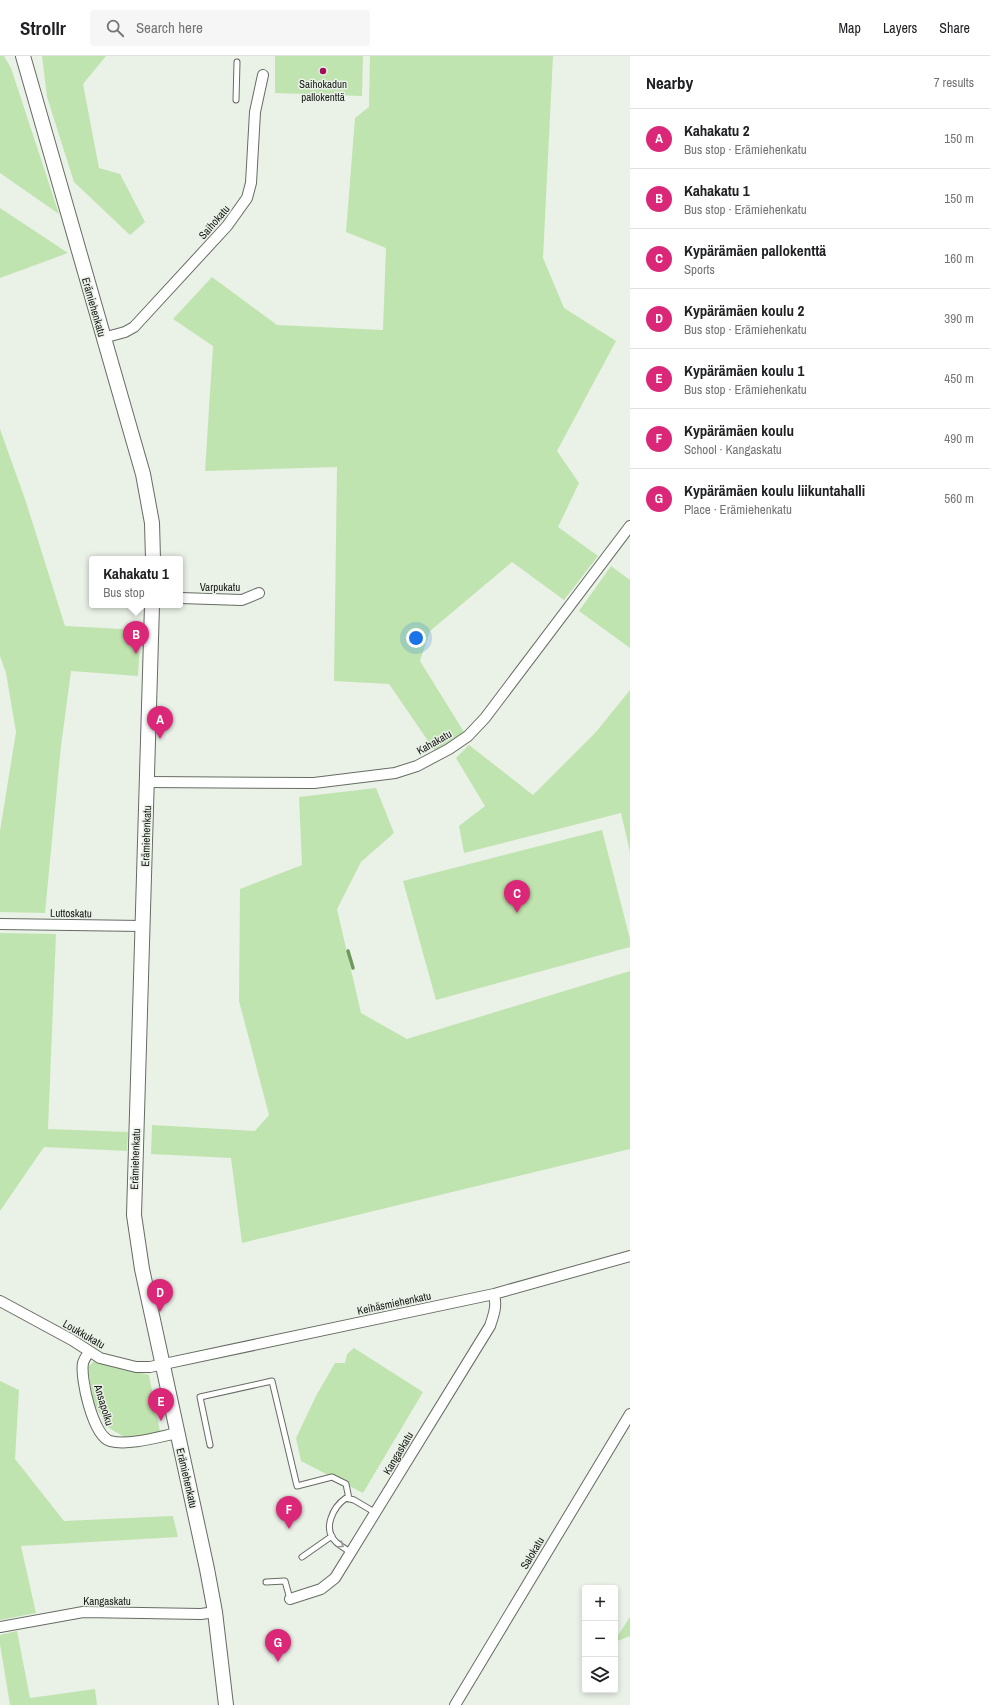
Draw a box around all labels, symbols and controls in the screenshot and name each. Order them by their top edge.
search box [90,10,370,46]
text: Strollr [20,15,66,41]
icon: search [104,17,126,39]
text: Search here [136,17,203,38]
text: Map [839,19,861,37]
text: Layers [883,19,917,37]
text: Share [939,19,970,37]
marker: Saihokadun pallokenttä [318,66,328,76]
text: Nearby [646,71,693,94]
text: 7 results [934,74,974,91]
place label: Saihokadun pallokenttä [299,77,347,104]
text: Kahakatu 2 [684,120,750,141]
text: A [655,130,663,147]
text: 150 m [944,130,974,147]
text: Bus stop · Erämiehenkatu [684,141,807,158]
text: Kahakatu 1 [684,180,750,201]
text: B [655,190,663,207]
text: 150 m [944,190,974,207]
text: Bus stop · Erämiehenkatu [684,201,807,218]
street label: Saihokatu [195,202,233,242]
text: Kypärämäen pallokenttä [684,240,826,261]
text: C [655,250,663,267]
text: 160 m [944,250,974,267]
text: Sports [684,261,715,278]
street label: Erämiehenkatu [79,276,109,338]
text: Kypärämäen koulu 2 [684,300,804,321]
text: D [655,310,663,327]
text: 390 m [944,310,974,327]
text: Bus stop · Erämiehenkatu [684,321,807,338]
text: Kypärämäen koulu 1 [684,360,804,381]
text: E [655,370,663,387]
text: 450 m [944,370,974,387]
text: Bus stop · Erämiehenkatu [684,381,807,398]
text: Kypärämäen koulu [684,420,794,441]
text: F [656,430,662,447]
text: 490 m [944,430,974,447]
text: School · Kangaskatu [684,441,782,458]
text: Kypärämäen koulu liikuntahalli [684,480,865,501]
text: G [655,490,663,507]
text: 560 m [944,490,974,507]
text: Place · Erämiehenkatu [684,501,792,518]
popup [89,556,183,608]
text: Kahakatu 1 [103,563,169,584]
street label: Varpukatu [200,580,240,594]
text: Bus stop [103,584,145,601]
pin: B [123,621,149,654]
your location [406,628,426,648]
pin: A [147,706,173,739]
street label: Kahakatu [414,726,454,758]
street label: Erämiehenkatu [138,805,154,867]
pin: C [504,880,530,913]
street label: Luttoskatu [50,906,92,920]
street label: Erämiehenkatu [127,1128,143,1190]
pin: D [147,1279,173,1312]
street label: Keihäsmiehenkatu [356,1288,432,1318]
street label: Loukkukatu [61,1316,107,1352]
street label: Ansapolku [91,1382,117,1427]
pin: E [148,1388,174,1421]
street label: Kangaskatu [380,1429,416,1477]
street label: Erämiehenkatu [173,1447,201,1509]
pin: F [276,1496,302,1529]
street label: Salokatu [517,1534,547,1572]
one-way arrow [337,1540,344,1548]
map controls [582,1585,618,1693]
button: + [582,1585,618,1621]
street label: Kangaskatu [83,1594,131,1608]
button: − [582,1621,618,1657]
pin: G [265,1629,291,1662]
button: layers [582,1657,618,1693]

